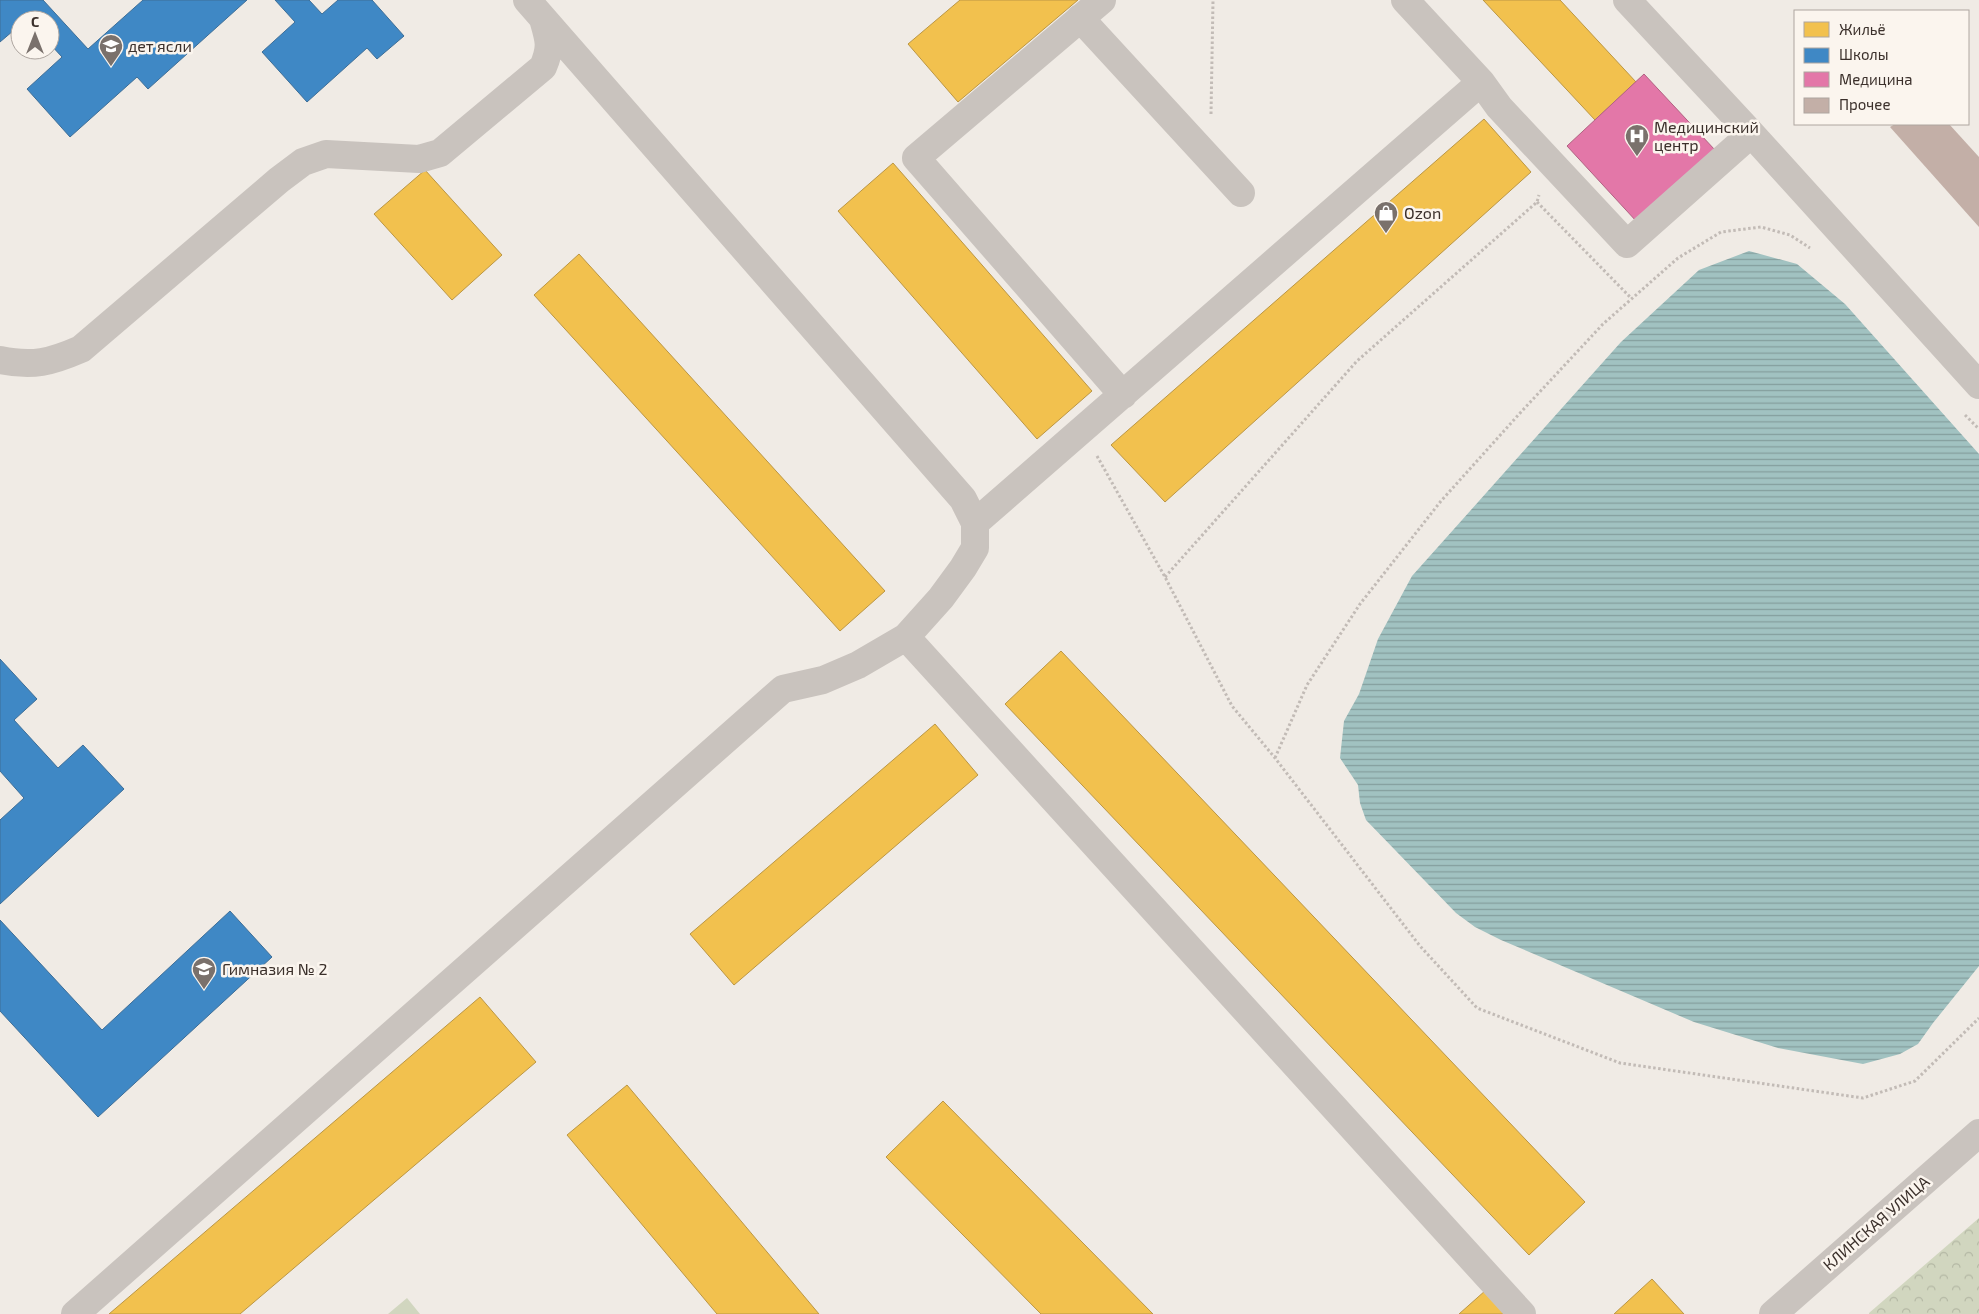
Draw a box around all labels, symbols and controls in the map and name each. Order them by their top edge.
north arrow [10,10,60,60]
legend [1794,10,1969,125]
text: С [31,13,39,30]
text: Жильё [1839,20,1886,38]
school or university icon: дет ясли [98,33,124,67]
place label: дет ясли [128,36,192,55]
text: Школы [1839,45,1889,63]
text: Медицина [1839,70,1912,88]
text: Прочее [1839,95,1891,113]
place label: Медицинский центр [1654,117,1759,154]
hospital icon: Медицинский центр [1624,123,1650,157]
shop icon: Ozon [1373,200,1399,234]
place label: Ozon [1404,203,1441,222]
school or university icon: Гимназия № 2 [191,956,217,990]
place label: Гимназия № 2 [222,959,327,978]
street label: КЛИНСКАЯ УЛИЦА [1819,1171,1933,1274]

